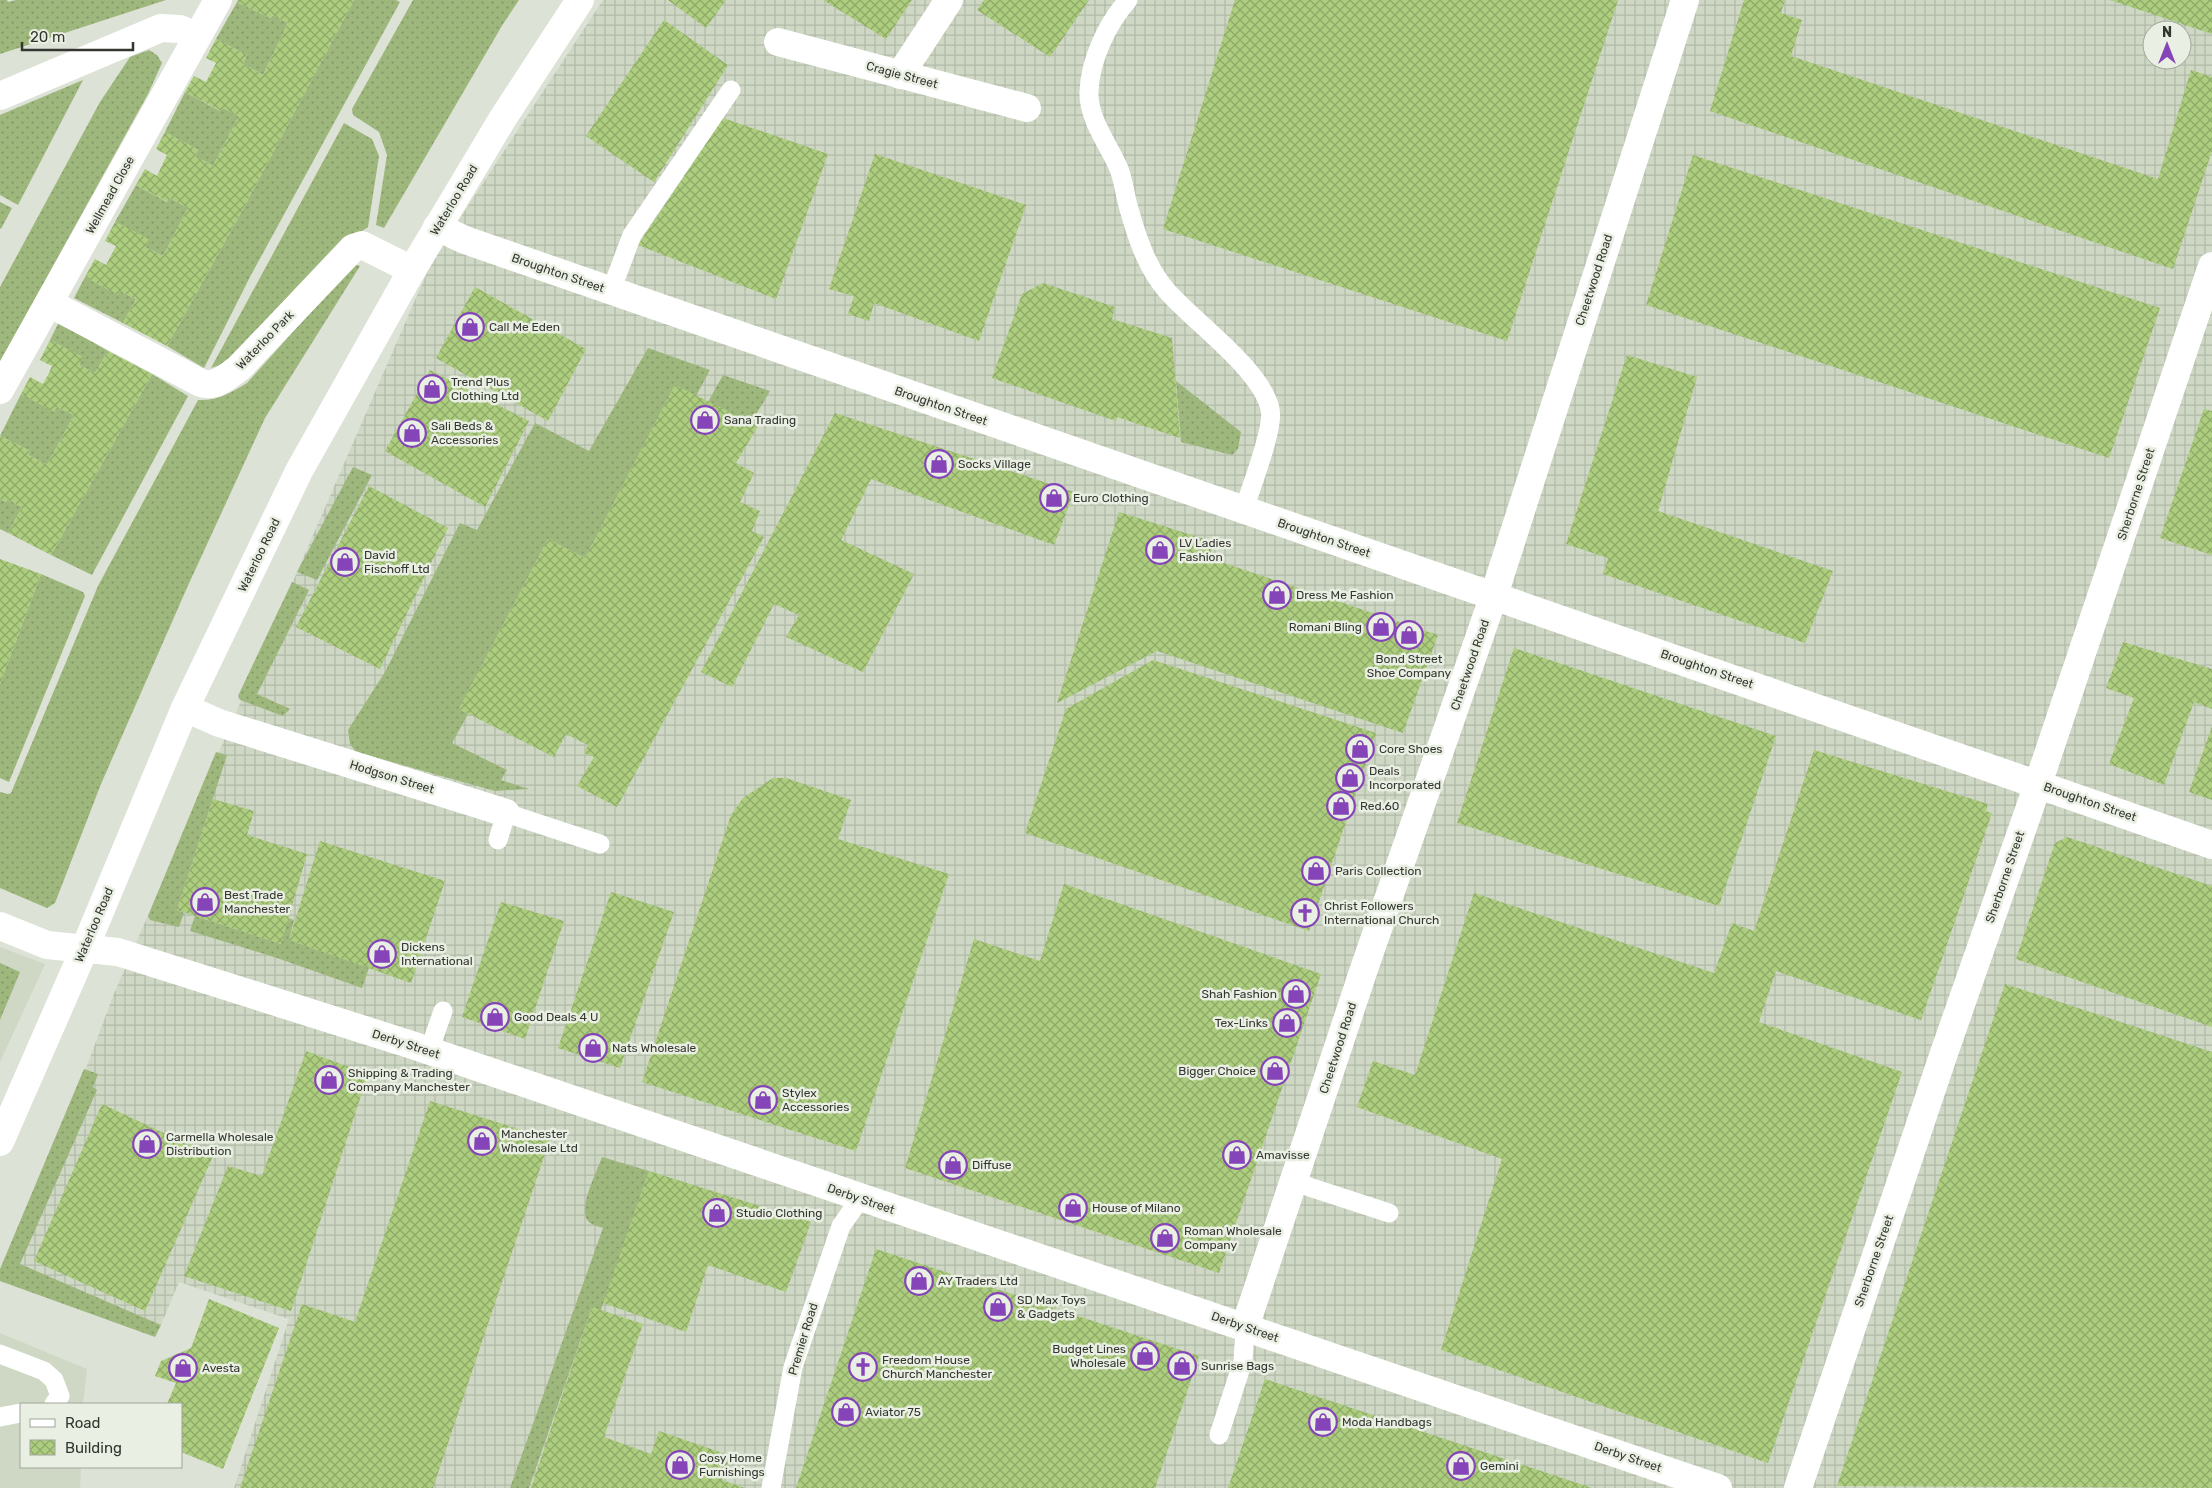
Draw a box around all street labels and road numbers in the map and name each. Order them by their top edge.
street label: Cragie Street [865,59,940,91]
street label: Wellmead Close [83,153,137,236]
street label: Waterloo Road [427,162,481,238]
street label: Cheetwood Road [1573,233,1615,327]
street label: Broughton Street [510,251,607,296]
street label: Waterloo Park [233,307,297,372]
street label: Broughton Street [893,384,990,429]
street label: Sherborne Street [2114,446,2158,542]
street label: Waterloo Road [235,516,283,594]
street label: Broughton Street [1276,516,1373,561]
street label: Cheetwood Road [1448,618,1492,712]
street label: Broughton Street [1659,647,1756,692]
street label: Hodgson Street [348,757,436,797]
street label: Broughton Street [2042,780,2139,825]
street label: Sherborne Street [1983,829,2027,925]
street label: Waterloo Road [72,885,116,965]
street label: Cheetwood Road [1317,1001,1359,1095]
street label: Derby Street [370,1026,442,1062]
street label: Derby Street [825,1181,897,1217]
street label: Sherborne Street [1852,1213,1896,1309]
street label: Premier Road [785,1301,821,1377]
street label: Derby Street [1209,1309,1281,1345]
street label: Derby Street [1592,1439,1664,1475]

